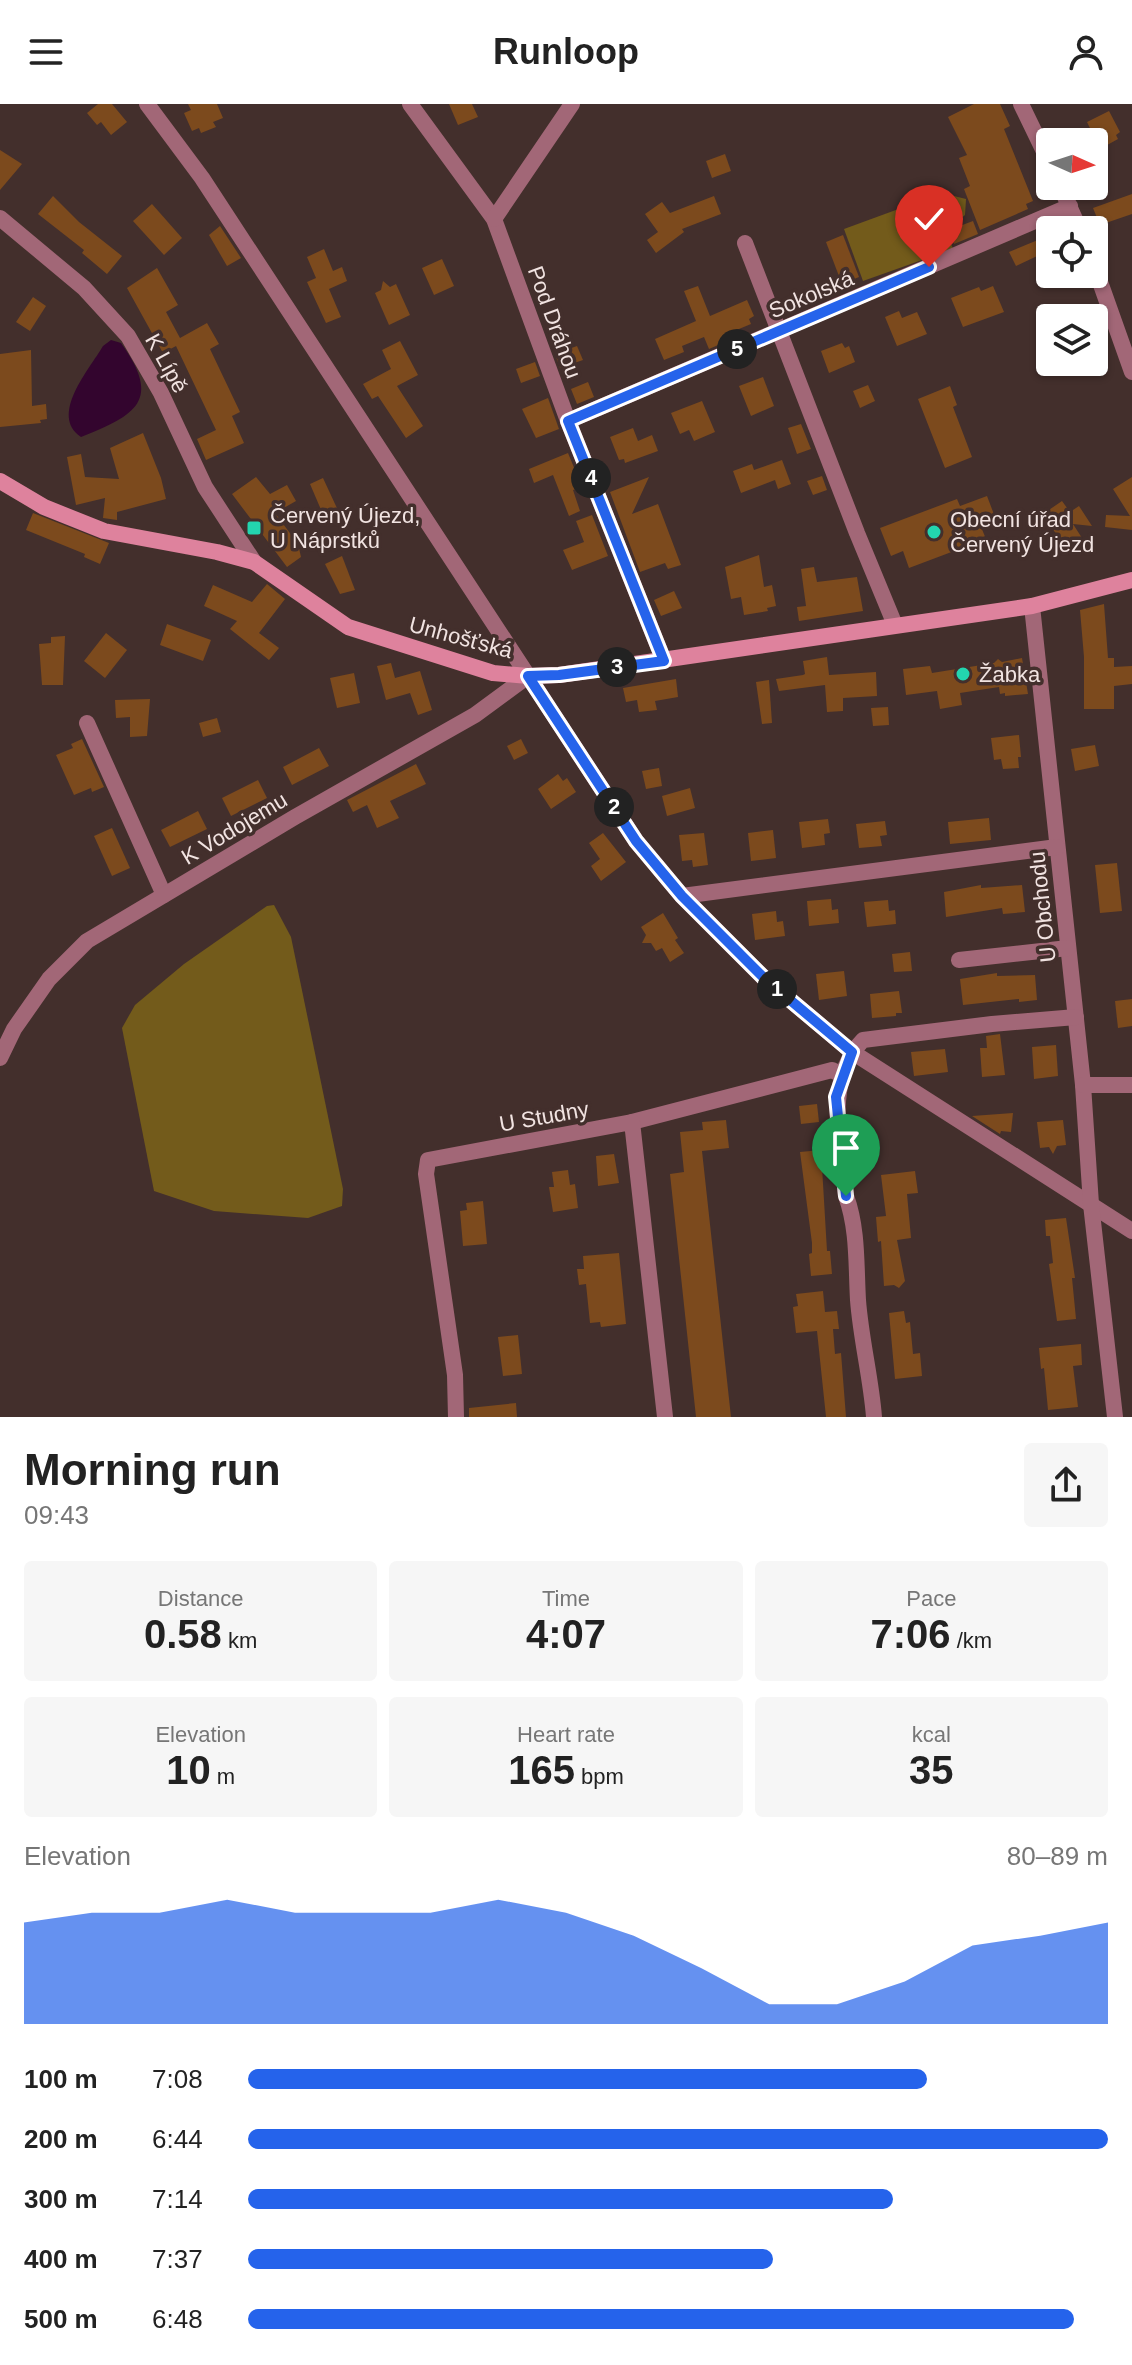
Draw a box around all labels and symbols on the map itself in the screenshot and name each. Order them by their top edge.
north arrow [1036,128,1108,200]
pin [895,185,963,267]
street label: Pod Dráhou [523,263,586,382]
street label: Sokolská [765,265,858,323]
street label: K Lípě [140,329,193,397]
pin: 5 [717,329,757,369]
pin: 4 [571,458,611,498]
place label: Červený Újezd, U Náprstků [270,503,420,553]
place label: Obecní úřad Červený Újezd [950,507,1094,557]
marker: Červený Újezd, U Náprstků [245,519,263,537]
marker: Obecní úřad Červený Újezd [925,523,943,541]
street label: Unhošťská [406,612,516,663]
pin: 3 [597,647,637,687]
place label: Žabka [979,662,1041,687]
marker: Žabka [954,665,972,683]
street label: K Vodojemu [177,787,292,870]
pin: 2 [594,787,634,827]
street label: U Obchodu [1024,850,1061,964]
pin: 1 [757,969,797,1009]
street label: U Studny [497,1096,591,1137]
pin [812,1114,880,1196]

